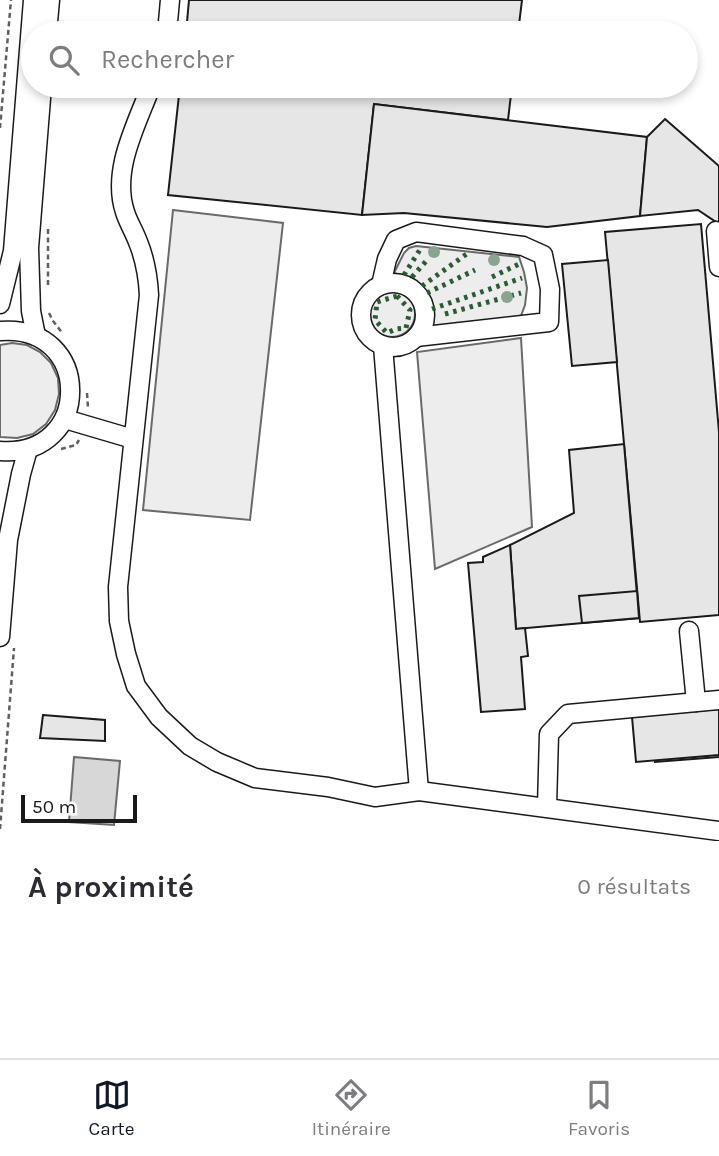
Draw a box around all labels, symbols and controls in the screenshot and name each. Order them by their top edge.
search box [21,21,698,98]
icon: search [45,41,83,79]
text: Rechercher [101,44,234,75]
scale bar [21,792,136,824]
text: 50 m [32,796,76,818]
text: À proximité [28,869,194,905]
text: 0 résultats [577,873,691,900]
tab: Carte [89,1076,135,1140]
tab: Itinéraire [312,1076,391,1140]
tab: Favoris [568,1076,630,1140]

